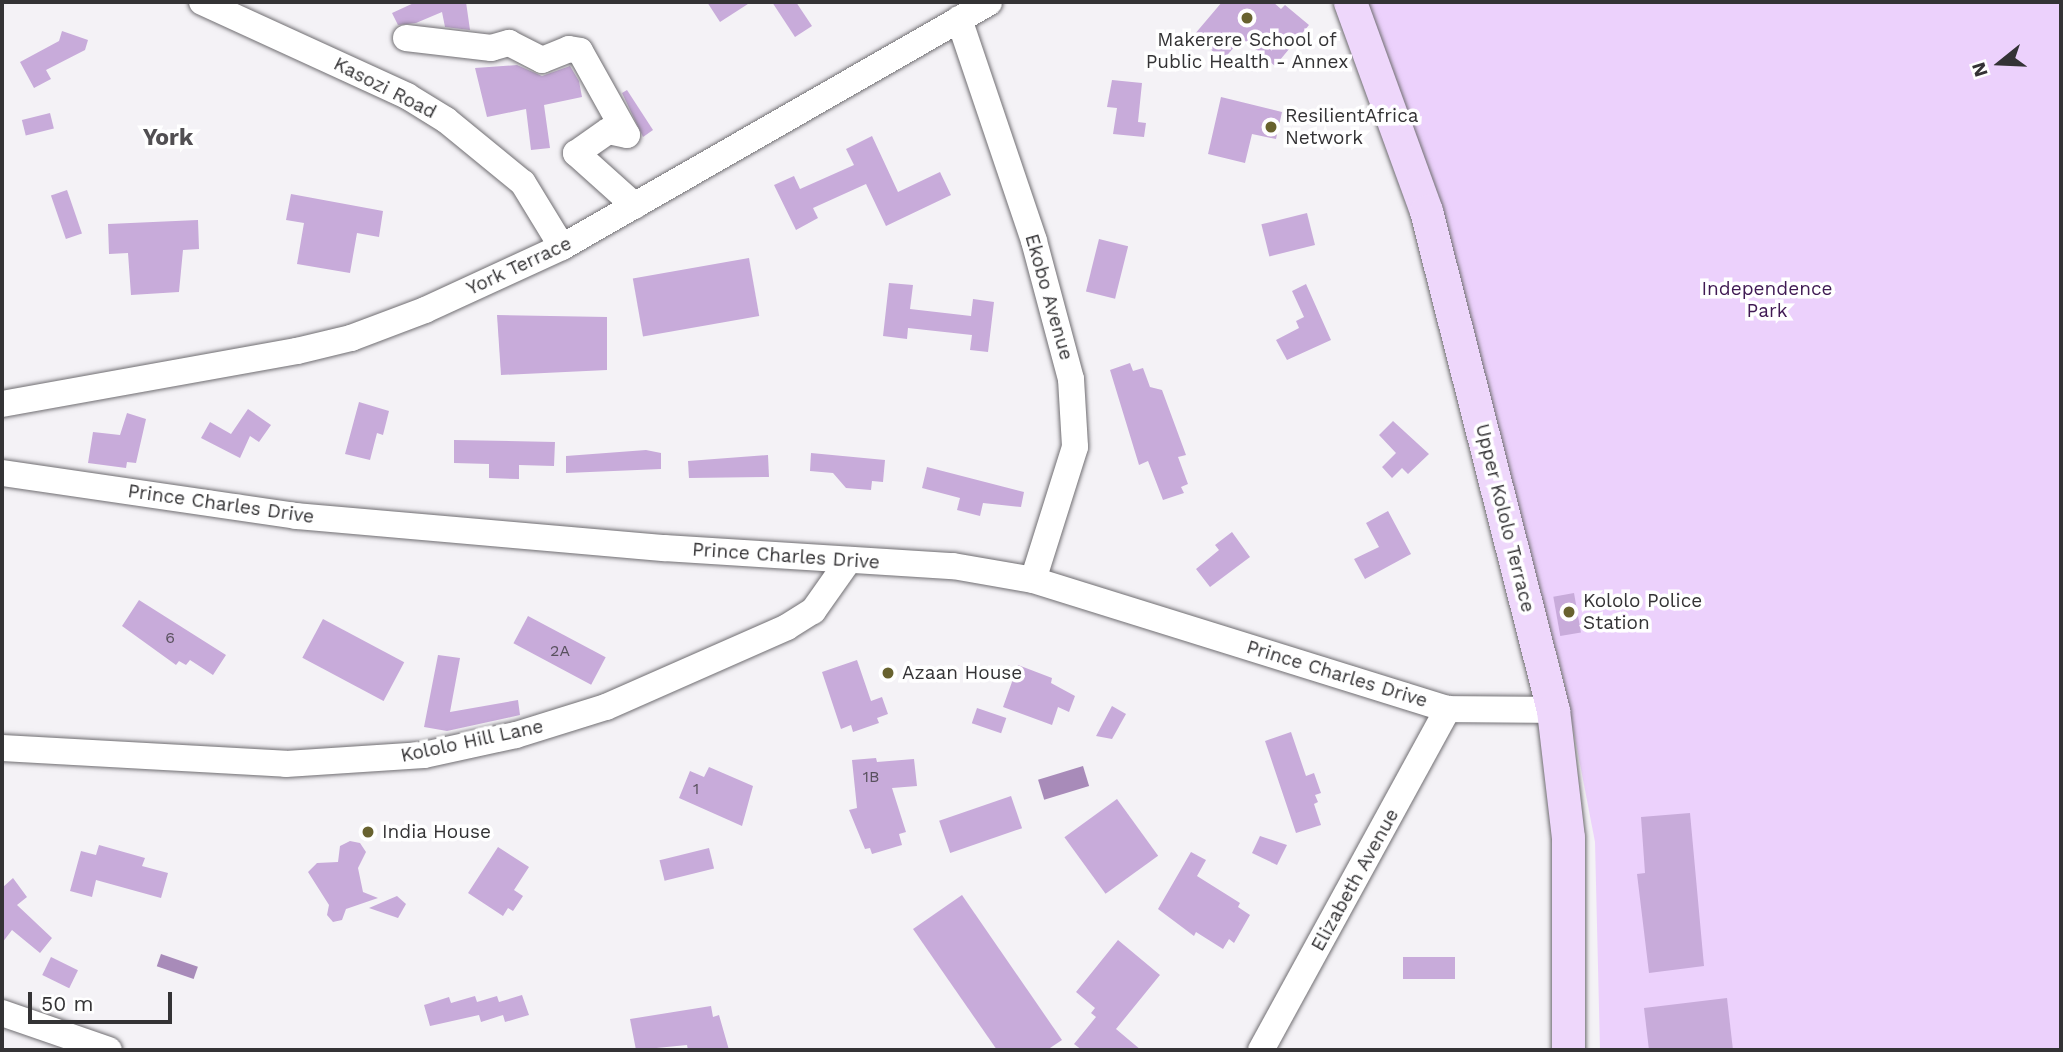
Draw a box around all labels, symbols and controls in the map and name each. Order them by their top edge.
marker: Makerere School of Public Health - Annex [1239,10,1255,26]
north arrow [1965,28,2035,98]
place label: Makerere School of Public Health - Annex [1145,29,1349,73]
street label: Kasozi Road [330,52,440,124]
text: N [1966,59,1993,80]
place label: ResilientAfrica Network [1285,105,1419,149]
marker: ResilientAfrica Network [1263,119,1279,135]
district label: York [143,124,193,152]
street label: Ekobo Avenue [1020,231,1078,363]
street label: York Terrace [463,232,575,300]
park label: Independence Park [1701,278,1833,322]
street label: Upper Kololo Terrace [1470,421,1540,615]
street label: Prince Charles Drive [126,480,316,528]
street label: Prince Charles Drive [691,538,881,574]
place label: Kololo Police Station [1583,590,1702,634]
marker: Kololo Police Station [1561,604,1577,620]
house number: 6 [165,628,175,648]
street label: Prince Charles Drive [1244,636,1430,712]
house number: 2A [550,641,570,661]
place label: Azaan House [902,662,1022,684]
marker: Azaan House [880,665,896,681]
street label: Kololo Hill Lane [398,715,546,767]
house number: 1B [863,767,879,787]
house number: 1 [693,779,699,799]
street label: Elizabeth Avenue [1306,805,1404,955]
place label: India House [382,821,491,843]
marker: India House [360,824,376,840]
scale bar [32,978,175,1022]
text: 50 m [41,991,93,1016]

